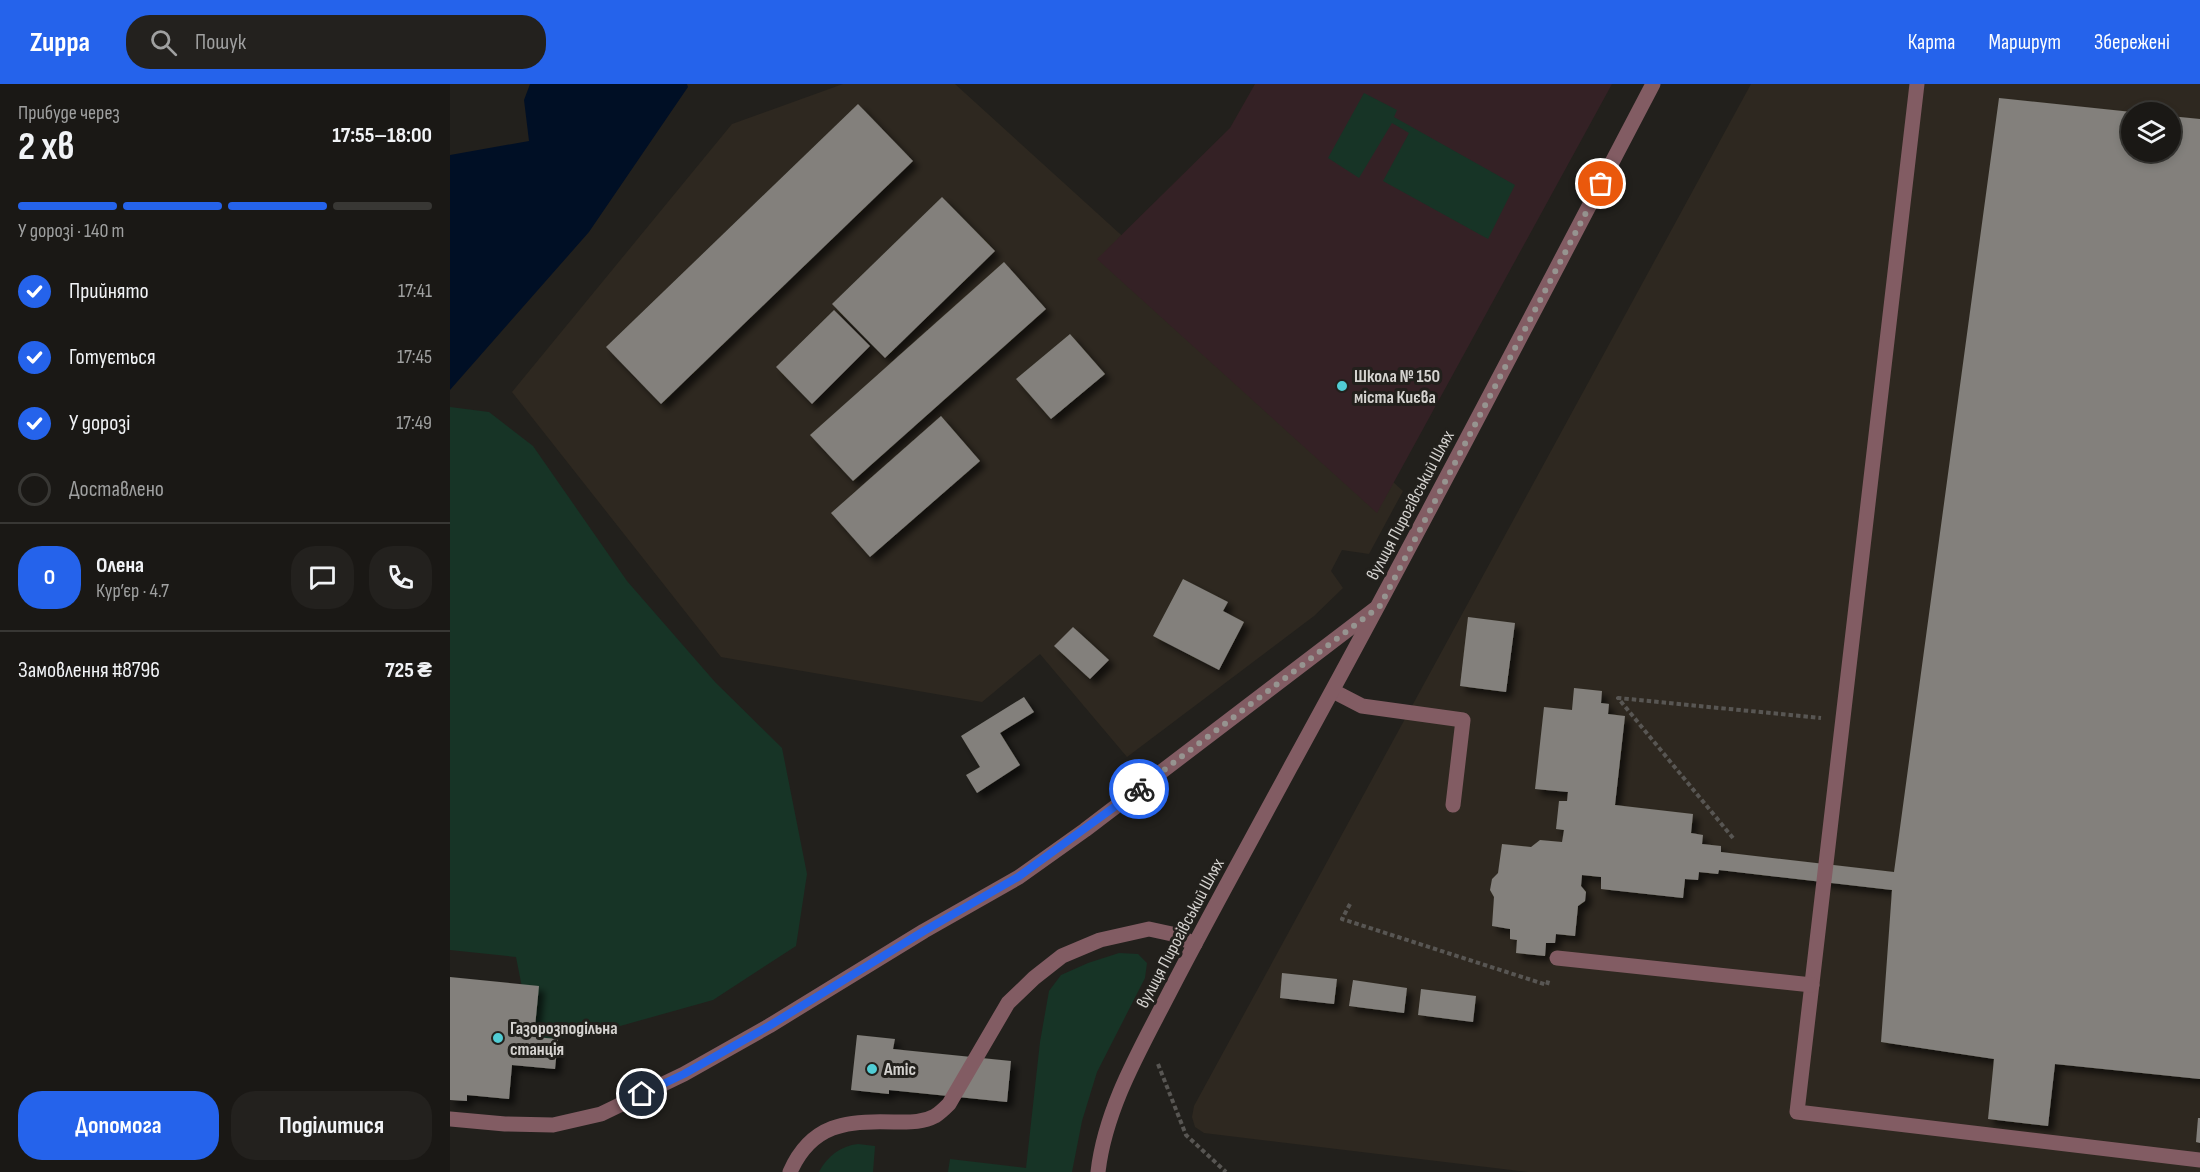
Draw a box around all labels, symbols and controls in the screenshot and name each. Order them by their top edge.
search box [126,15,546,69]
text: Zuppa [30,26,90,59]
icon: search [147,26,180,59]
text: Пошук [195,29,246,56]
text: Карта [1908,30,1955,55]
text: Маршрут [1988,30,2061,55]
text: Збережені [2094,30,2170,55]
text: Прибуде через [18,101,120,125]
map controls [2121,102,2181,162]
button: layers [2121,102,2181,162]
text: 17:55–18:00 [332,122,432,149]
text: 2 хв [18,124,74,171]
pin [1575,158,1626,209]
icon: bag [1584,167,1617,200]
text: У дорозі · 140 m [18,219,124,243]
icon: check [18,275,51,308]
text: Прийнято [69,278,149,305]
text: 17:41 [398,279,432,303]
icon: check [18,341,51,374]
text: Готується [69,344,156,371]
text: 17:45 [397,345,432,369]
place label: Школа № 150 міста Києва [1354,366,1440,408]
marker: Школа № 150 міста Києва [1335,379,1349,393]
icon: check [18,407,51,440]
text: У дорозі [69,410,130,437]
text: 17:49 [396,411,432,435]
street label: вулиця Пирогівський Шлях [1362,427,1459,584]
text: Доставлено [69,476,164,503]
button: chat [291,546,354,609]
button: phone [369,546,432,609]
text: Олена [96,552,144,579]
text: О [44,564,55,591]
text: Кур’єр · 4.7 [96,579,169,603]
text: Замовлення #8796 [18,657,160,684]
text: 725 ₴ [385,657,432,684]
courier [1109,759,1169,819]
icon: bike [1123,773,1156,806]
street label: вулиця Пирогівський Шлях [1132,855,1229,1012]
place label: Газорозподільна станція [510,1018,618,1060]
marker: Газорозподільна станція [491,1031,505,1045]
place label: Amic [883,1059,916,1080]
marker: Amic [865,1062,879,1076]
pin [616,1068,667,1119]
icon: home [625,1077,658,1110]
button: Допомога [18,1091,219,1160]
button: Поділитися [231,1091,432,1160]

